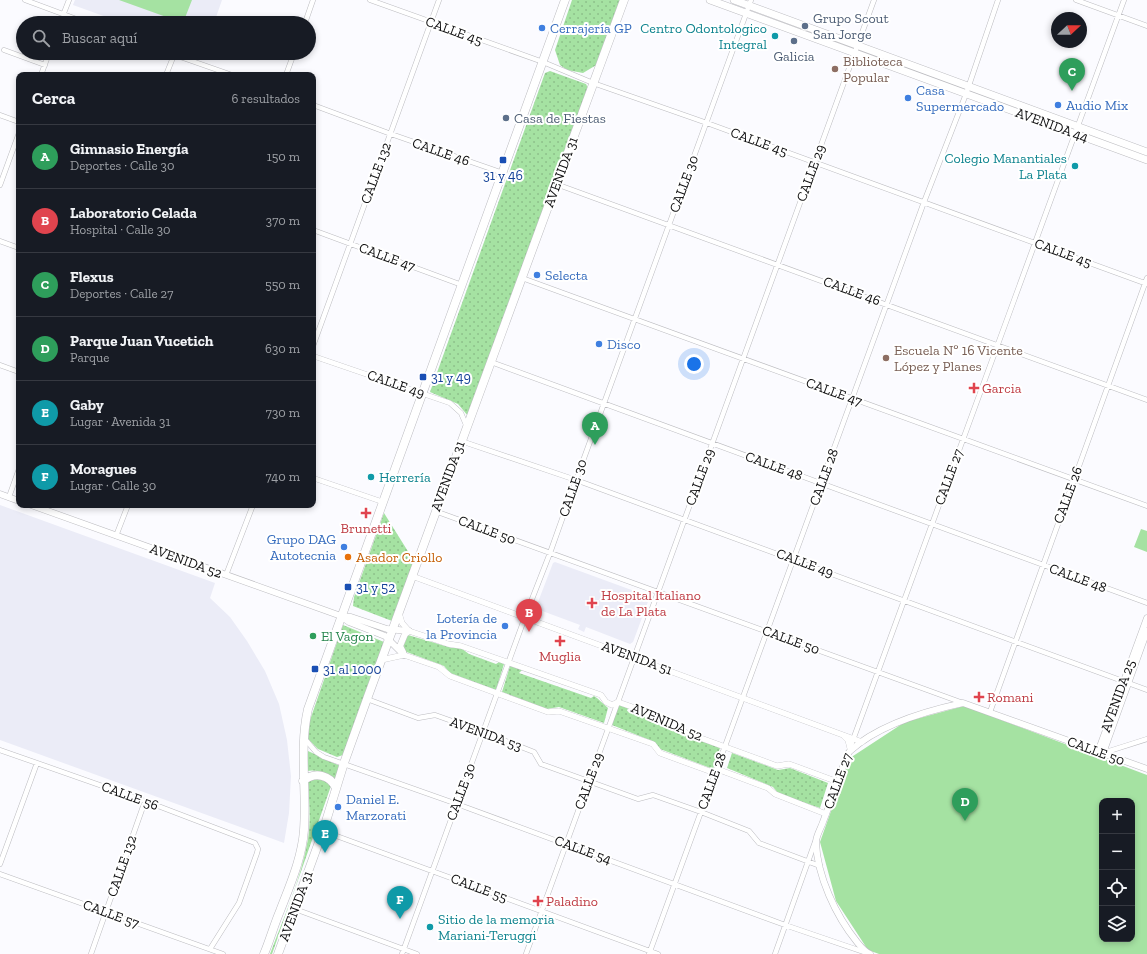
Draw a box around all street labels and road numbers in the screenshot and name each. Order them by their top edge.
street label: CALLE 45 [423,13,485,49]
street label: AVENIDA 44 [1013,104,1091,146]
street label: CALLE 45 [728,124,790,160]
street label: CALLE 46 [410,134,472,170]
street label: AVENIDA 31 [540,134,582,210]
street label: CALLE 132 [357,140,395,206]
street label: CALLE 29 [793,142,829,204]
street label: CALLE 30 [666,153,702,215]
street label: CALLE 45 [1032,235,1094,271]
street label: CALLE 47 [357,239,418,275]
street label: CALLE 46 [821,273,883,309]
street label: CALLE 49 [365,366,427,402]
street label: CALLE 47 [804,374,865,410]
street label: AVENIDA 31 [427,438,469,514]
street label: CALLE 29 [682,446,718,508]
street label: CALLE 28 [806,446,842,508]
street label: CALLE 27 [931,446,967,507]
street label: CALLE 48 [743,448,805,484]
street label: CALLE 30 [555,457,591,519]
street label: CALLE 26 [1050,464,1086,526]
street label: CALLE 50 [456,512,518,548]
street label: AVENIDA 52 [147,540,225,582]
street label: CALLE 49 [774,545,836,581]
street label: CALLE 48 [1047,560,1109,596]
street label: CALLE 50 [760,622,822,658]
street label: AVENIDA 51 [599,637,675,679]
street label: AVENIDA 25 [1097,657,1139,735]
street label: AVENIDA 52 [629,699,705,745]
street label: AVENIDA 53 [448,713,525,755]
street label: CALLE 50 [1065,733,1127,769]
street label: CALLE 29 [571,750,607,812]
street label: CALLE 28 [694,750,730,812]
street label: CALLE 27 [820,750,856,811]
street label: CALLE 30 [443,761,479,823]
street label: CALLE 56 [99,778,161,814]
street label: CALLE 54 [552,832,614,868]
street label: CALLE 132 [104,833,140,899]
street label: AVENIDA 31 [275,868,317,944]
street label: CALLE 55 [448,870,510,906]
street label: CALLE 57 [81,896,142,932]

